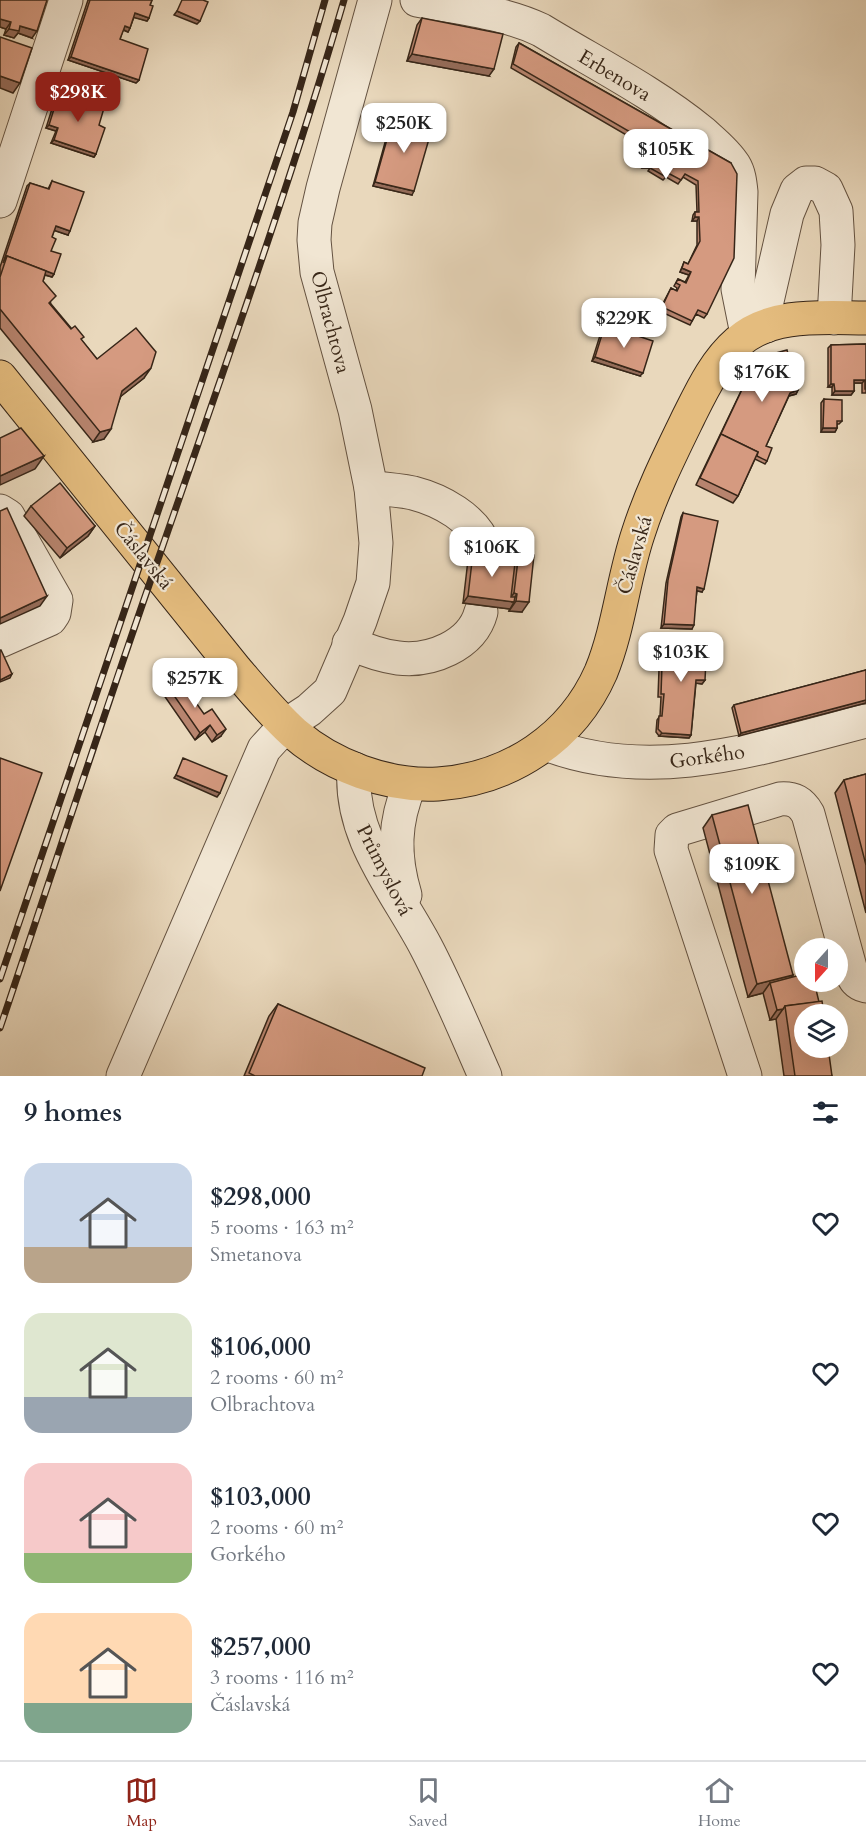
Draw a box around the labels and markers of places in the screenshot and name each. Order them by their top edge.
pin: $298K [36,72,120,123]
pin: $250K [362,103,446,154]
pin: $105K [624,129,708,180]
pin: $229K [582,298,666,349]
pin: $176K [720,352,804,403]
pin: $106K [450,527,534,578]
pin: $103K [639,632,723,683]
pin: $257K [153,658,237,709]
pin: $109K [710,844,794,895]

